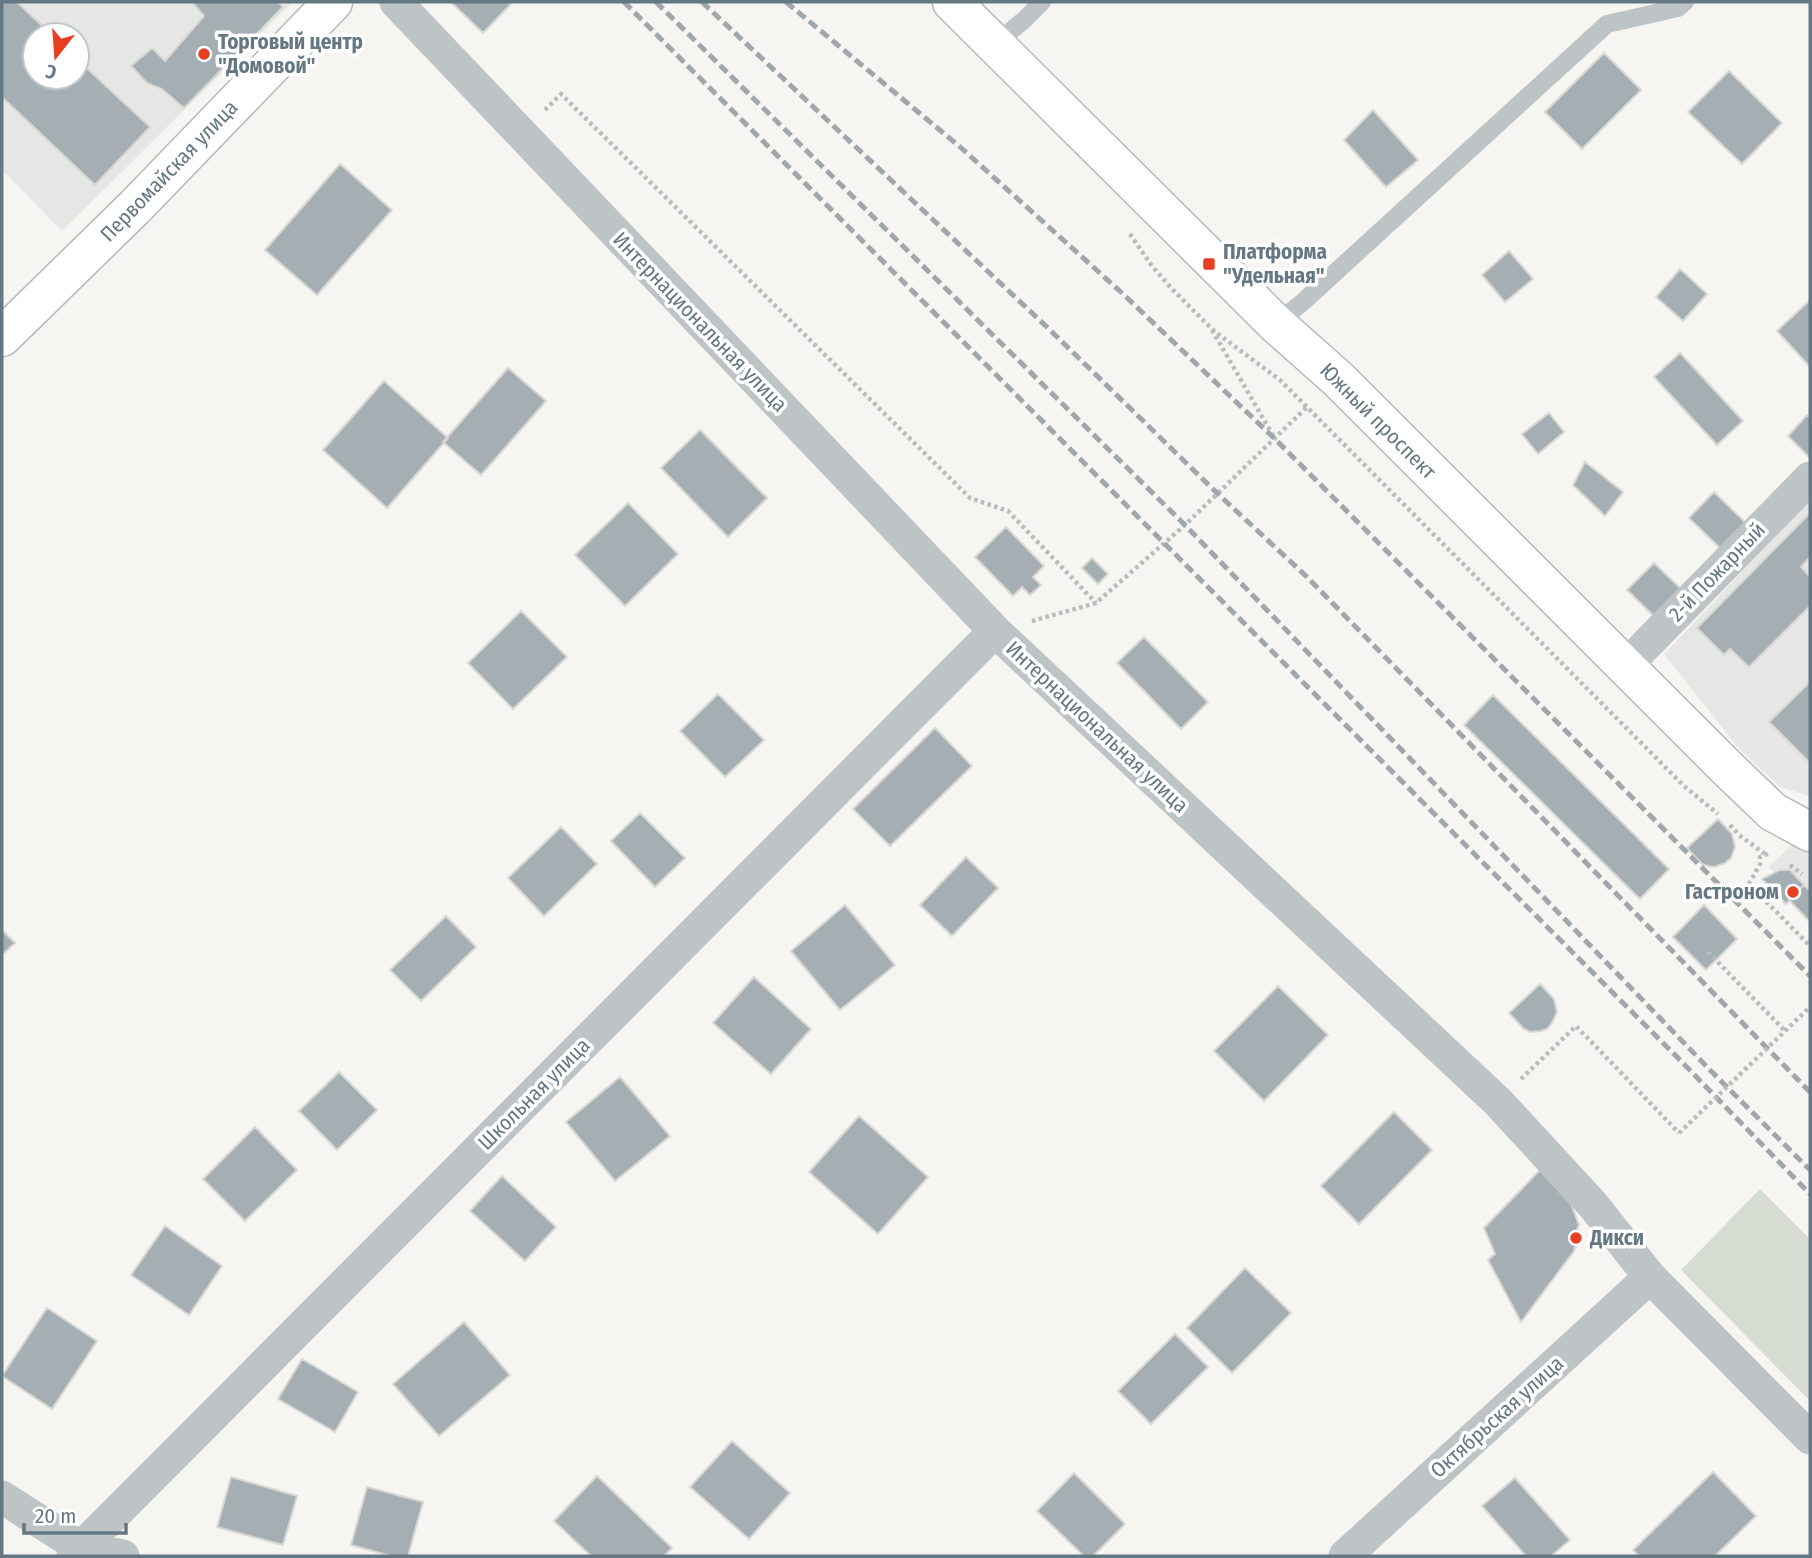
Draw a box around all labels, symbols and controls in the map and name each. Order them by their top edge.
north arrow [21,21,91,91]
place label: Торговый центр "Домовой" [218,29,363,79]
marker: Торговый центр "Домовой" [196,46,212,62]
text: С [43,59,59,84]
street label: Первомайская улица [95,95,243,247]
street label: Интернациональная улица [607,227,793,417]
place label: Платформа "Удельная" [1223,239,1327,289]
marker: Платформа "Удельная" [1201,256,1217,272]
street label: Южный проспект [1314,357,1442,485]
street label: 2-й Пожарный [1663,517,1771,627]
street label: Интернациональная улица [1000,636,1194,818]
place label: Гастроном [1685,879,1779,905]
marker: Гастроном [1785,884,1801,900]
street label: Школьная улица [473,1033,595,1155]
place label: Дикси [1589,1225,1644,1251]
marker: Дикси [1568,1230,1584,1246]
street label: Октябрьская улица [1425,1350,1569,1484]
scale bar [24,1492,126,1536]
text: 20 m [35,1503,76,1529]

